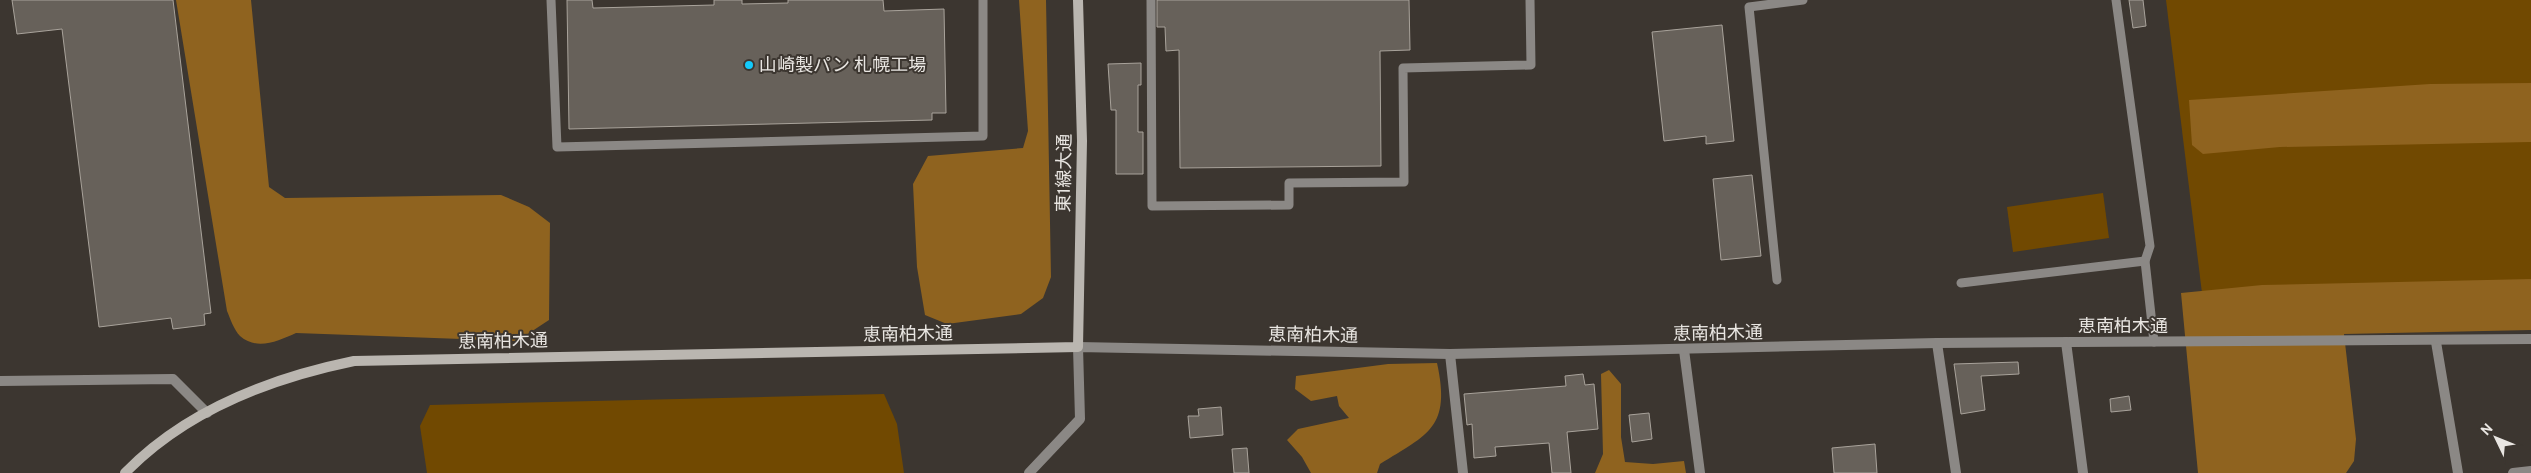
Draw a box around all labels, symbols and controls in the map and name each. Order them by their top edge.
place label: 山崎製パン 札幌工場 [759,55,926,78]
marker: 山崎製パン 札幌工場 [743,59,755,71]
street label: 東1線大通 [1053,133,1078,213]
street label: 恵南柏木通 [2078,316,2168,339]
street label: 恵南柏木通 [1673,322,1763,347]
street label: 恵南柏木通 [863,323,953,348]
street label: 恵南柏木通 [1268,324,1358,349]
street label: 恵南柏木通 [458,330,548,355]
north arrow [2471,413,2521,463]
text: N [2478,421,2497,440]

